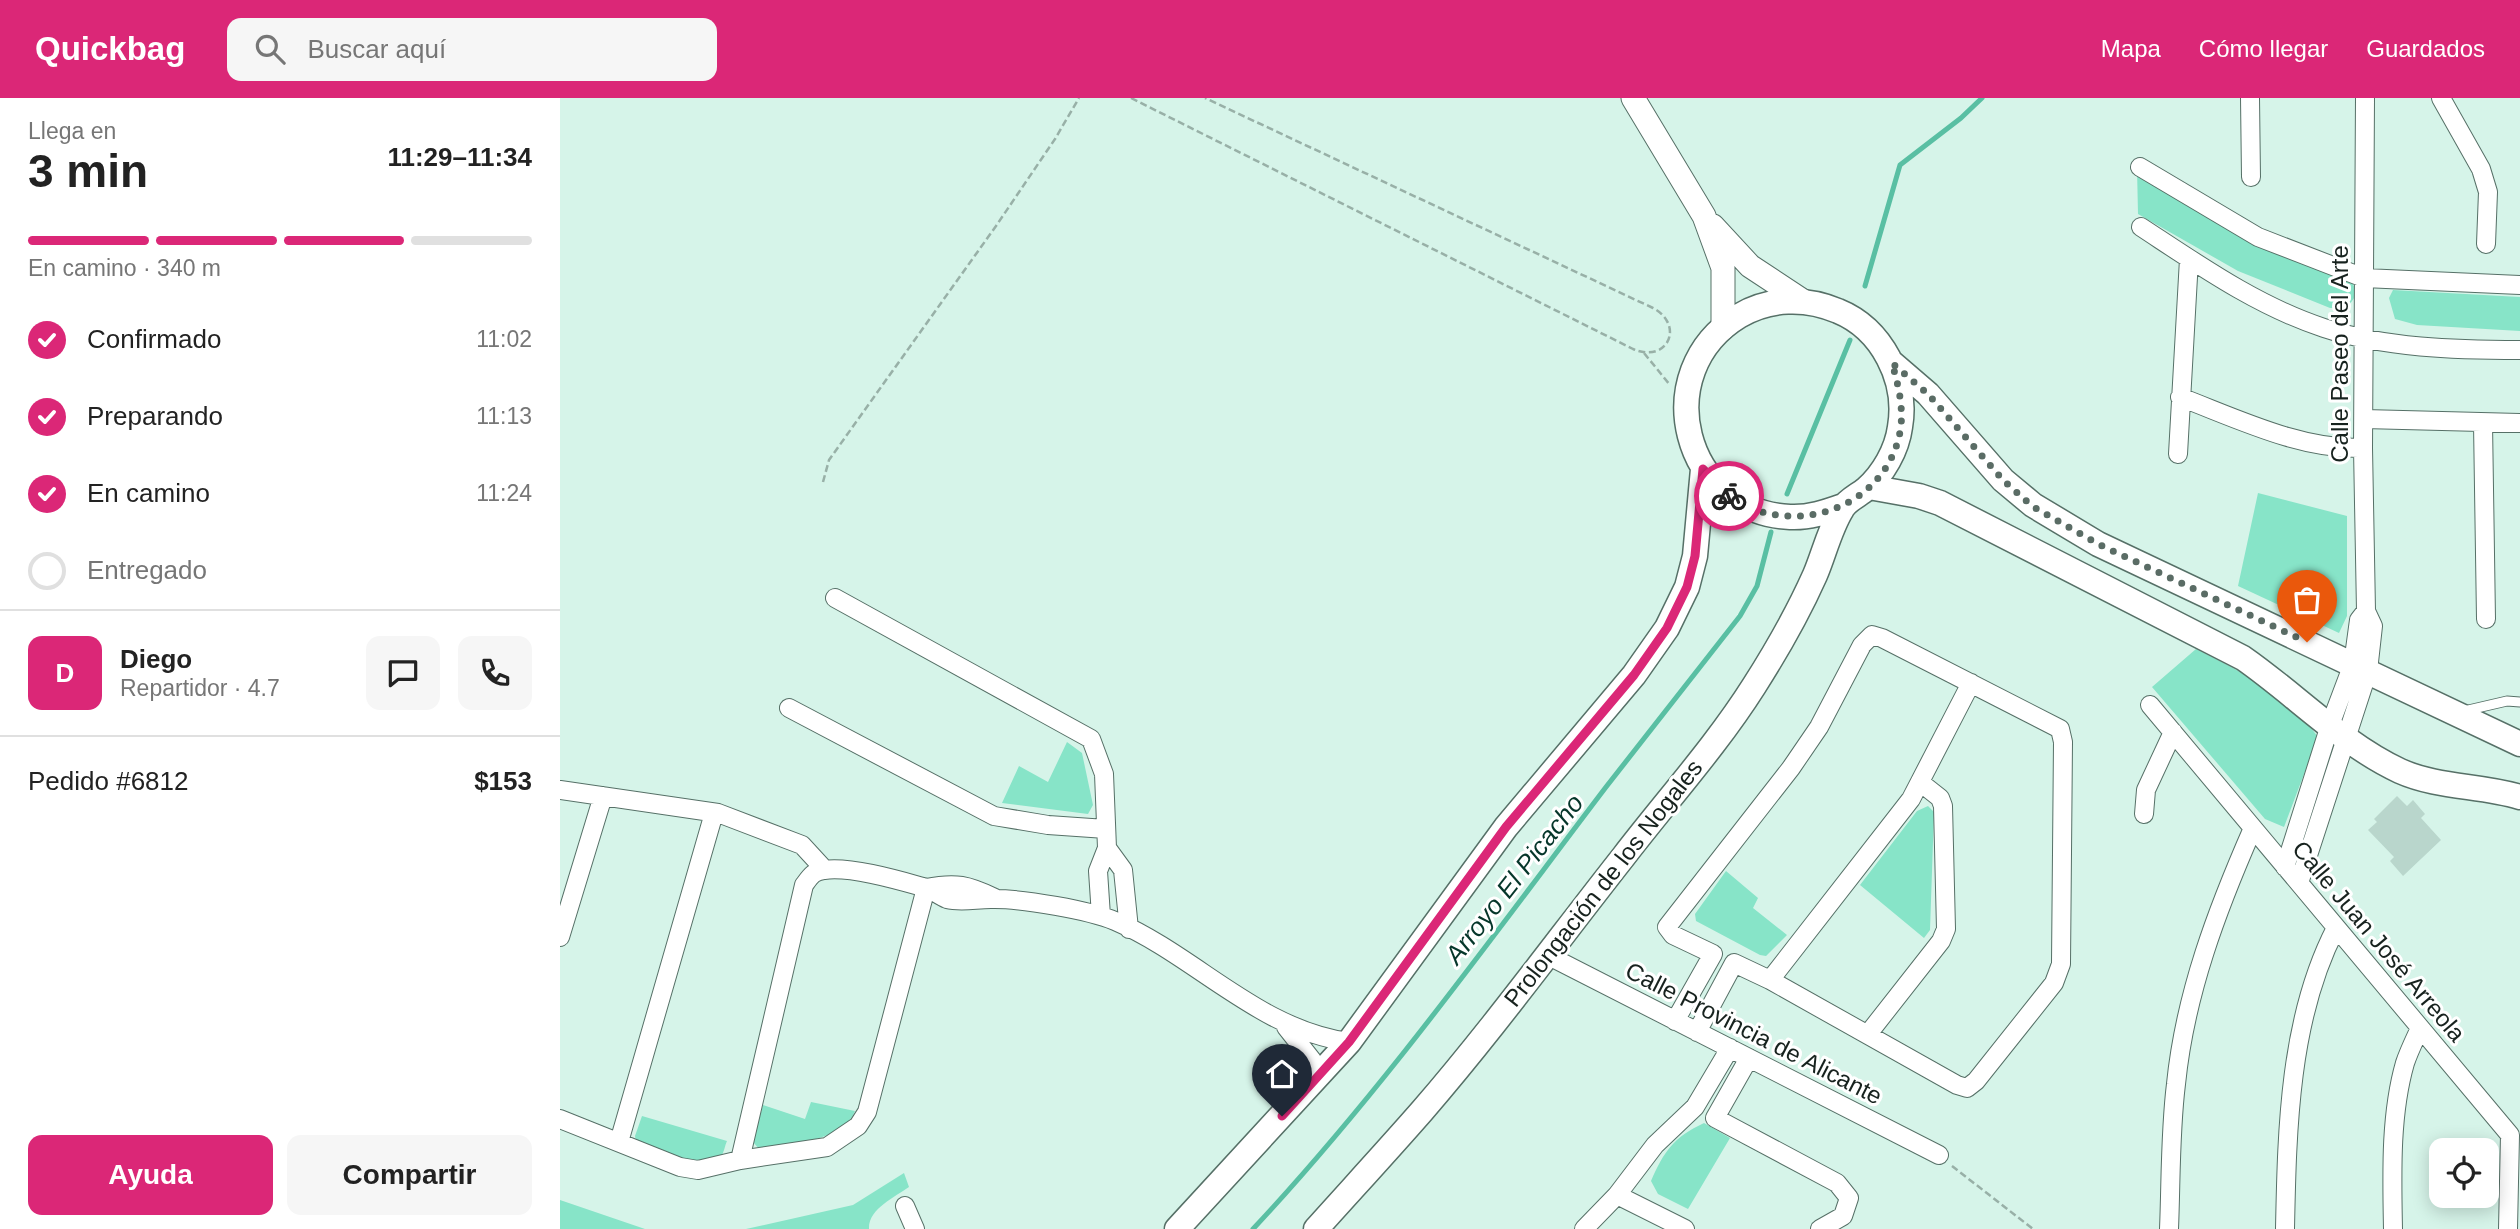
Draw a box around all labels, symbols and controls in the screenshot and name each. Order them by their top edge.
search box [227,18,717,81]
text: Quickbag [35,30,185,67]
icon: search [251,30,289,68]
text: Buscar aquí [307,34,446,64]
text: Mapa [2101,35,2161,62]
text: Cómo llegar [2199,35,2328,62]
text: Guardados [2366,35,2485,62]
text: Llega en [28,118,116,144]
text: 11:29–11:34 [387,142,532,172]
text: 3 min [28,145,148,197]
street label: Calle Paseo del Arte [2326,245,2353,463]
text: En camino · 340 m [28,255,221,281]
icon: check [28,321,66,359]
text: Confirmado [87,324,221,354]
text: 11:02 [476,326,532,352]
icon: check [28,398,66,436]
text: Preparando [87,401,223,431]
text: 11:13 [476,403,532,429]
courier [1694,461,1764,531]
icon: check [28,475,66,513]
icon: bike [1710,477,1748,515]
text: En camino [87,478,210,508]
text: 11:24 [476,480,532,506]
text: Entregado [87,555,207,585]
pin [2277,570,2337,642]
icon: bag [2288,581,2326,619]
button: chat [366,636,440,710]
button: phone [458,636,532,710]
text: Diego [120,644,192,674]
text: D [56,658,74,688]
text: Repartidor · 4.7 [120,675,280,701]
street label: Prolongación de los Nogales [1498,754,1708,1012]
text: Pedido #6812 [28,766,188,796]
text: $153 [474,766,532,796]
water label: Arroyo El Picacho [1437,788,1589,971]
street label: Calle Juan José Arreola [2287,835,2471,1047]
street label: Calle Provincia de Alicante [1621,956,1887,1110]
pin [1252,1044,1312,1116]
icon: home [1263,1055,1301,1093]
button: Ayuda [28,1135,273,1215]
button: Compartir [287,1135,532,1215]
map controls [2429,1138,2499,1208]
button: locate [2429,1138,2499,1208]

